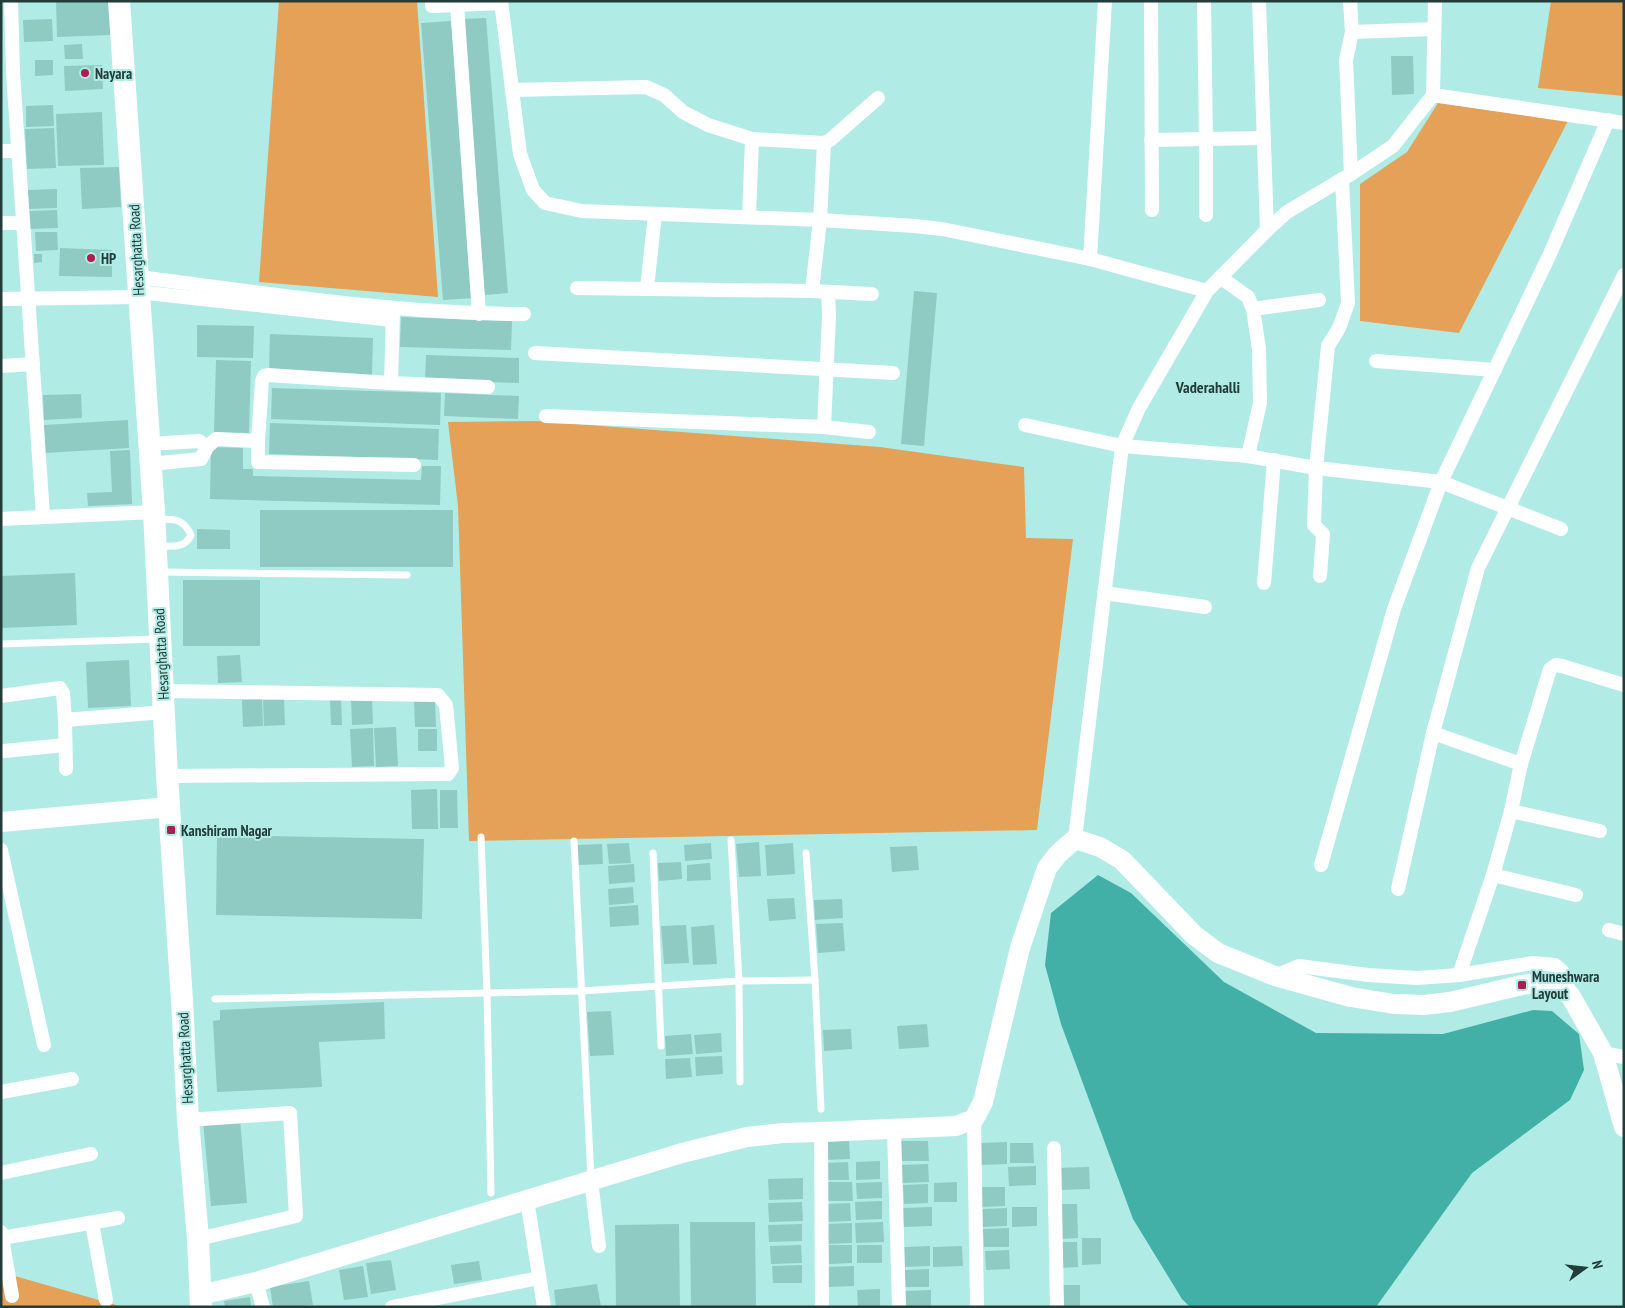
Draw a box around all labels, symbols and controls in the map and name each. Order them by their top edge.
place label: Nayara [95,64,132,83]
marker: Nayara [79,67,91,79]
street label: Hesarghatta Road [124,204,148,296]
place label: HP [101,249,116,268]
marker: HP [85,252,97,264]
district label: Vaderahalli [1175,377,1241,397]
street label: Hesarghatta Road [149,608,173,700]
place label: Kanshiram Nagar [181,821,273,840]
marker: Kanshiram Nagar [165,824,177,836]
place label: Muneshwara Layout [1532,967,1600,1003]
marker: Muneshwara Layout [1516,979,1528,991]
street label: Hesarghatta Road [173,1012,197,1104]
north arrow [1560,1243,1610,1293]
text: N [1588,1259,1607,1271]

